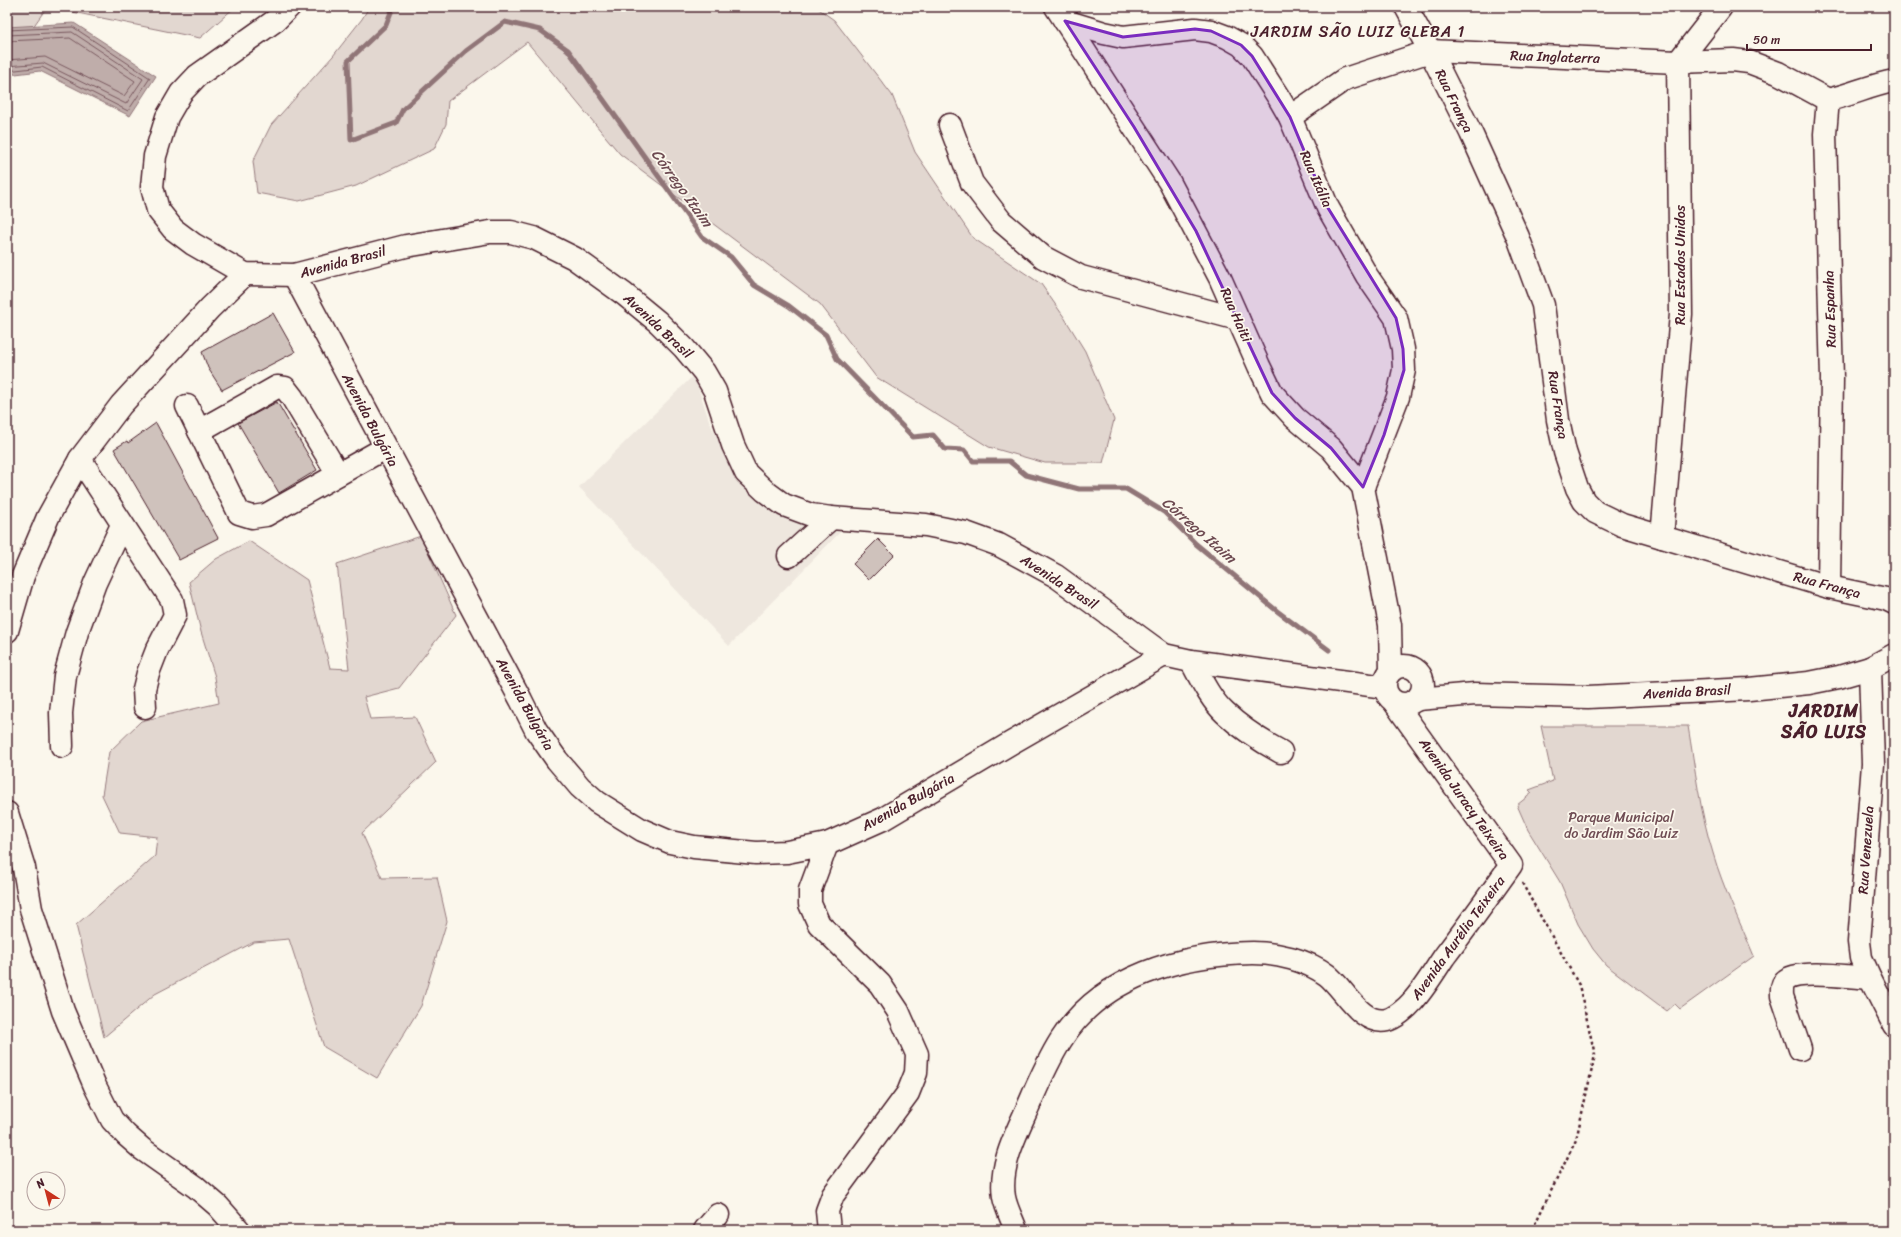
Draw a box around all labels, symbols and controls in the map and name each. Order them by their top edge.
district label: JARDIM SÃO LUIZ GLEBA 1 [1250,17,1465,46]
scale bar [1747,26,1871,52]
text: 50 m [1753,29,1780,51]
street label: Rua Inglaterra [1510,43,1601,71]
street label: Rua França [1428,65,1480,137]
water label: Córrego Itaim [645,143,720,234]
street label: Rua Itália [1292,146,1340,212]
street label: Rua Estados Unidos [1668,204,1693,325]
street label: Avenida Brasil [296,238,390,286]
street label: Rua Espanha [1816,270,1844,348]
street label: Rua Haiti [1213,284,1260,347]
street label: Avenida Brasil [616,286,700,366]
street label: Avenida Bulgária [334,368,405,472]
street label: Rua França [1540,369,1576,441]
water label: Córrego Itaim [1156,490,1243,571]
street label: Avenida Brasil [1014,547,1104,617]
street label: Rua França [1791,564,1863,606]
street label: Avenida Bulgária [489,652,561,755]
street label: Avenida Brasil [1641,677,1733,707]
district label: JARDIM SÃO LUIS [1780,695,1867,748]
street label: Avenida Juracy Teixeira [1412,732,1516,866]
street label: Avenida Bulgária [856,766,959,838]
park label: Parque Municipal do Jardim São Luiz [1564,805,1678,846]
street label: Rua Venezuela [1850,805,1882,895]
street label: Avenida Aurélio Teixeira [1404,870,1512,1006]
north arrow [26,1171,66,1211]
text: N [31,1173,49,1194]

